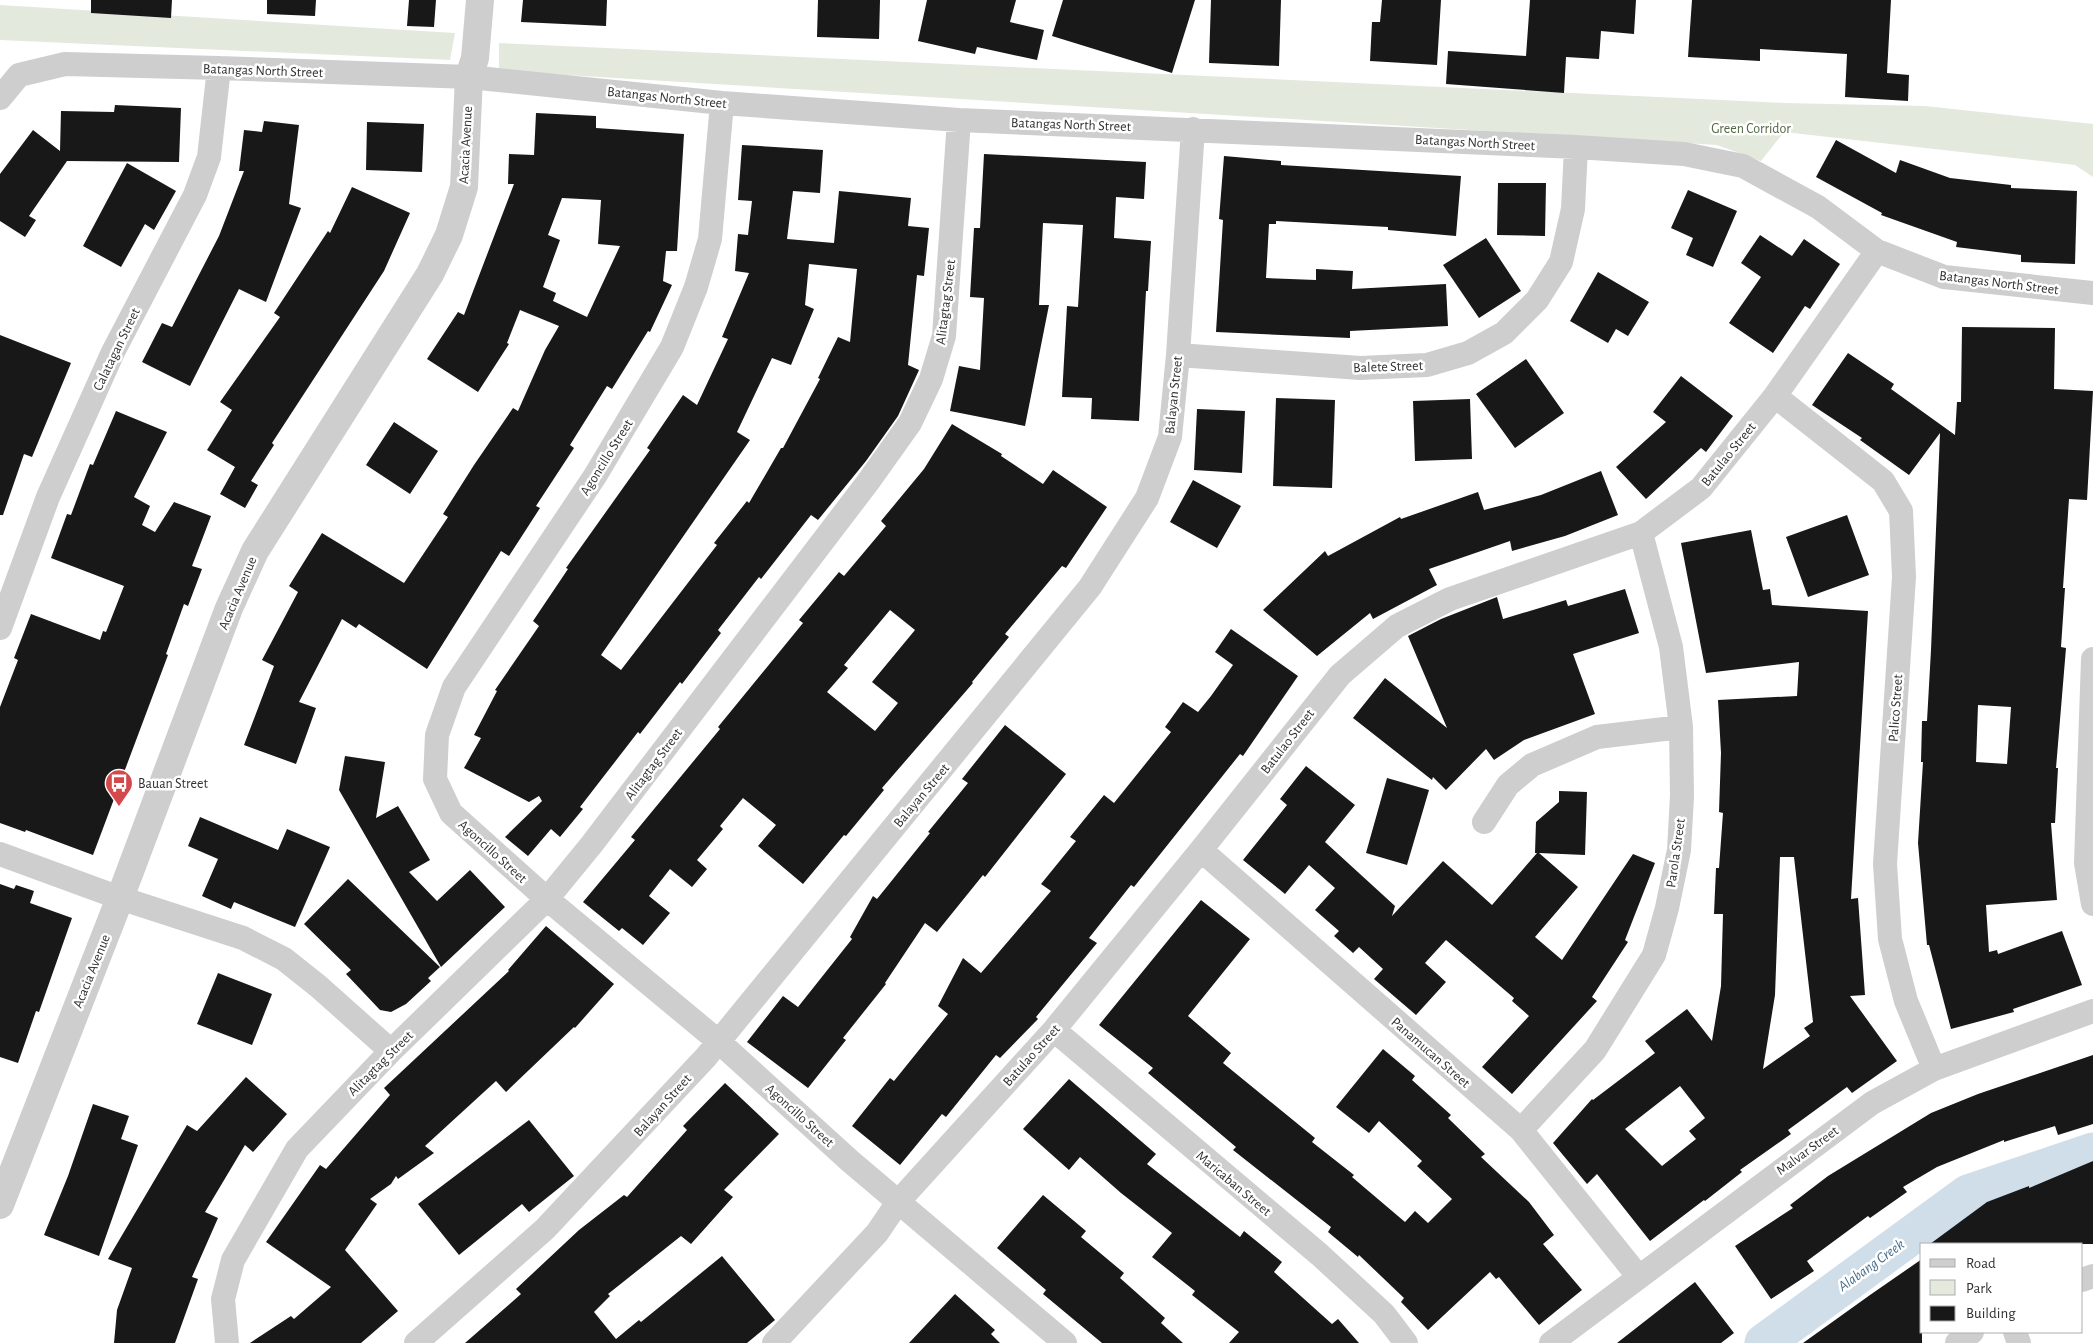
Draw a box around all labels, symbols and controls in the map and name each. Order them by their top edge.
street label: Batangas North Street [203,62,324,80]
street label: Batangas North Street [606,85,728,111]
street label: Acacia Avenue [457,106,475,184]
street label: Batangas North Street [1011,116,1132,134]
park label: Green Corridor [1711,122,1791,136]
street label: Batangas North Street [1415,133,1536,153]
street label: Alitagtag Street [934,258,958,346]
street label: Batangas North Street [1938,269,2060,297]
street label: Calatagan Street [91,305,143,393]
street label: Balayan Street [1163,355,1185,435]
street label: Balete Street [1353,359,1424,375]
street label: Agoncillo Street [578,417,636,498]
street label: Batulao Street [1699,420,1759,489]
street label: Acacia Avenue [216,555,260,632]
street label: Palico Street [1887,673,1905,742]
street label: Batulao Street [1258,706,1318,777]
street label: Alitagtag Street [622,726,685,803]
street label: Balayan Street [891,761,953,830]
bus stop icon: Bauan Street [104,768,134,807]
place label: Bauan Street [138,777,208,791]
street label: Parola Street [1664,817,1688,889]
street label: Agoncillo Street [455,818,530,886]
street label: Acacia Avenue [71,933,113,1010]
street label: Panamucan Street [1388,1015,1473,1091]
street label: Batulao Street [1001,1022,1063,1089]
street label: Alitagtag Street [345,1028,416,1099]
street label: Balayan Street [631,1071,694,1139]
street label: Agoncillo Street [762,1082,837,1150]
street label: Malvar Street [1774,1123,1842,1178]
street label: Maricaban Street [1193,1149,1274,1219]
water label: Alabang Creek [1835,1236,1907,1295]
legend [1920,1243,2083,1333]
text: Road [1966,1256,1996,1271]
text: Park [1966,1281,1992,1296]
text: Building [1966,1306,2016,1321]

